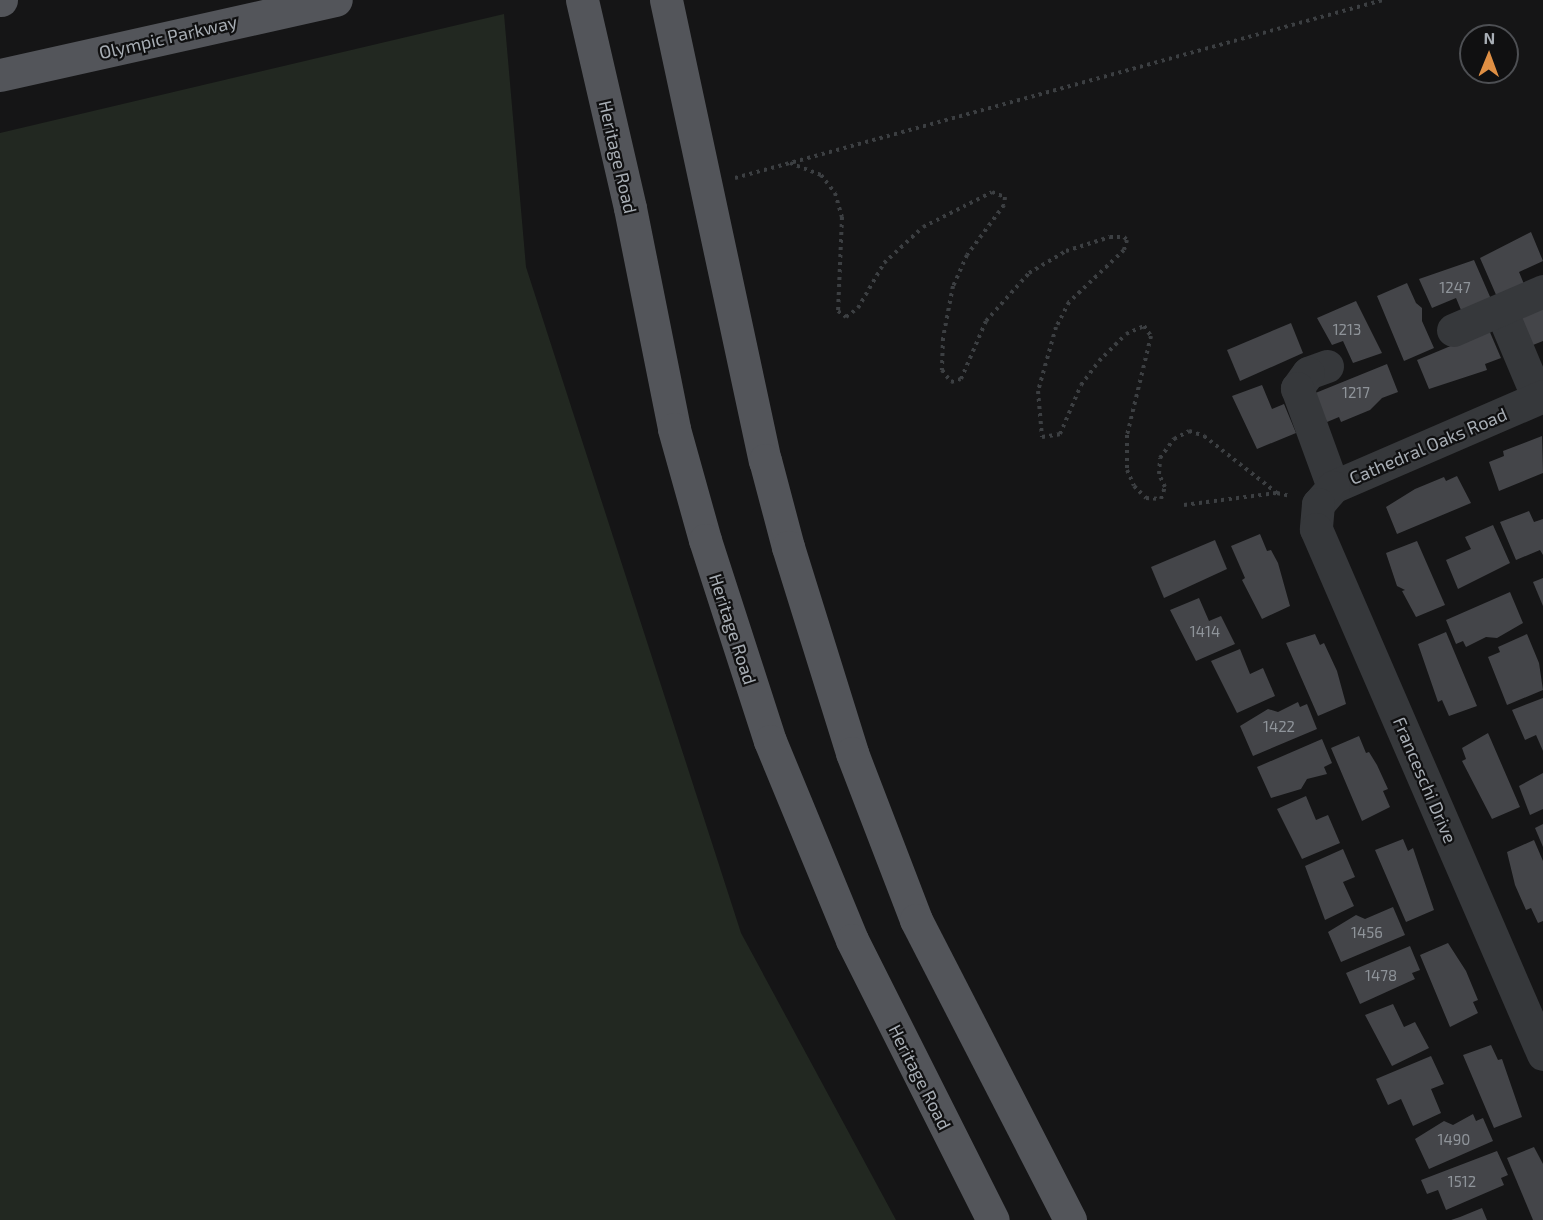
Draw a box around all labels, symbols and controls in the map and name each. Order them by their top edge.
street label: Olympic Parkway [97,11,239,63]
north arrow [1459,24,1519,84]
text: N [1483,28,1495,47]
street label: Heritage Road [595,98,641,216]
house number: 1247 [1439,279,1471,297]
house number: 1213 [1333,321,1361,339]
house number: 1217 [1342,384,1370,402]
street label: Cathedral Oaks Road [1346,403,1510,489]
street label: Heritage Road [705,571,761,687]
house number: 1414 [1190,623,1220,641]
street label: Franceschi Drive [1389,714,1461,846]
house number: 1422 [1263,718,1295,736]
house number: 1456 [1351,924,1383,942]
house number: 1478 [1365,967,1397,985]
street label: Heritage Road [884,1021,956,1133]
house number: 1490 [1438,1131,1470,1149]
house number: 1512 [1448,1173,1476,1191]

